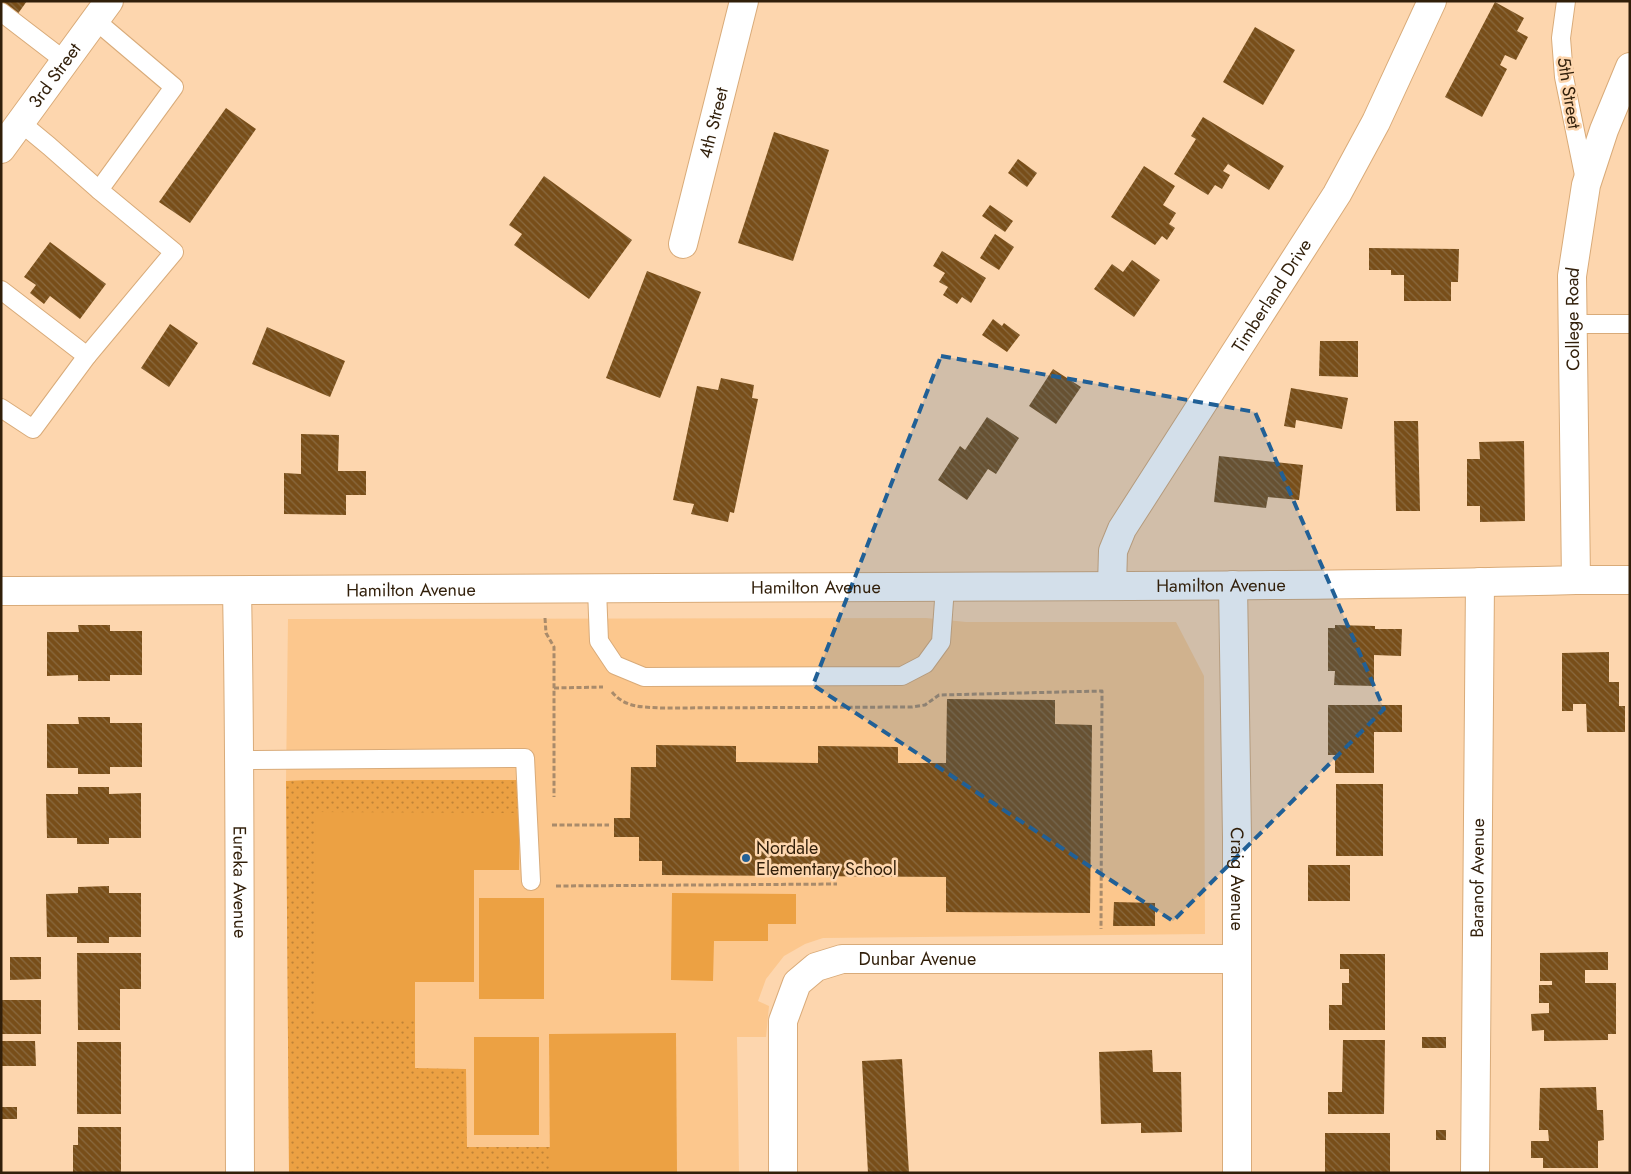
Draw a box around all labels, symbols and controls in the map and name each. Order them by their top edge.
street label: 3rd Street [22,37,88,113]
street label: 5th Street [1551,55,1588,131]
street label: 4th Street [692,84,735,161]
street label: Timberland Drive [1225,234,1318,358]
street label: College Road [1559,265,1586,371]
street label: Hamilton Avenue [1156,572,1286,599]
street label: Hamilton Avenue [751,574,881,601]
street label: Hamilton Avenue [346,577,476,603]
street label: Baranof Avenue [1464,818,1491,938]
street label: Eureka Avenue [227,826,253,938]
street label: Craig Avenue [1224,827,1250,931]
place label: Nordale Elementary School [756,835,897,882]
marker: Nordale Elementary School [740,852,752,864]
street label: Dunbar Avenue [859,946,976,972]

